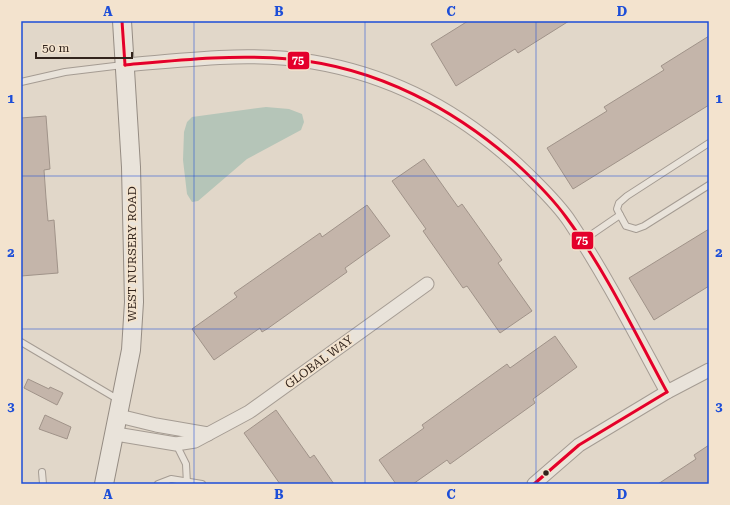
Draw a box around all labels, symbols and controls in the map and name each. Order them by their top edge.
text: A [103,4,113,19]
text: B [274,4,284,19]
text: C [446,4,456,19]
text: D [617,4,627,19]
scale bar [36,34,132,60]
text: 50 m [42,41,69,55]
line badge: 75 [287,51,310,70]
text: 75 [292,54,304,67]
text: 1 [7,91,15,106]
text: 1 [715,91,723,106]
street label: WEST NURSERY ROAD [125,186,139,322]
line badge: 75 [571,231,594,250]
text: 75 [576,234,588,247]
text: 2 [7,245,15,260]
text: 2 [715,245,723,260]
street label: GLOBAL WAY [282,332,356,391]
text: 3 [7,399,15,414]
text: 3 [715,399,723,414]
unlabelled marker [541,468,551,478]
text: A [103,487,113,502]
text: B [274,487,284,502]
text: C [446,487,456,502]
text: D [617,487,627,502]

